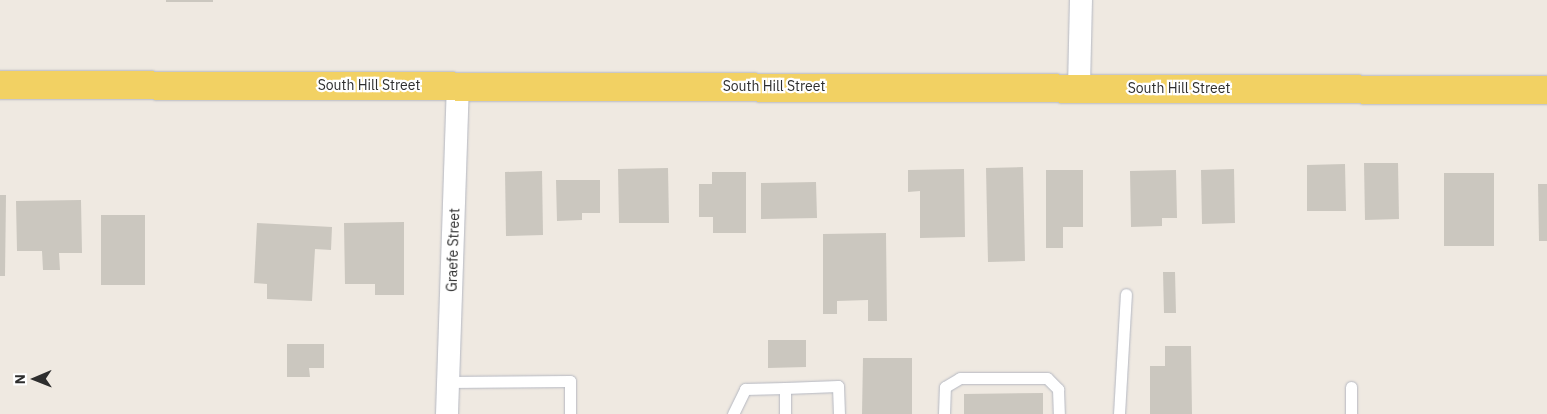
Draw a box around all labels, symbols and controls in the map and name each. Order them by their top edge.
street label: South Hill Street [318,77,420,93]
street label: South Hill Street [723,78,825,94]
street label: South Hill Street [1128,80,1230,96]
street label: Graefe Street [443,208,463,292]
north arrow [10,354,60,404]
text: N [11,374,29,384]

